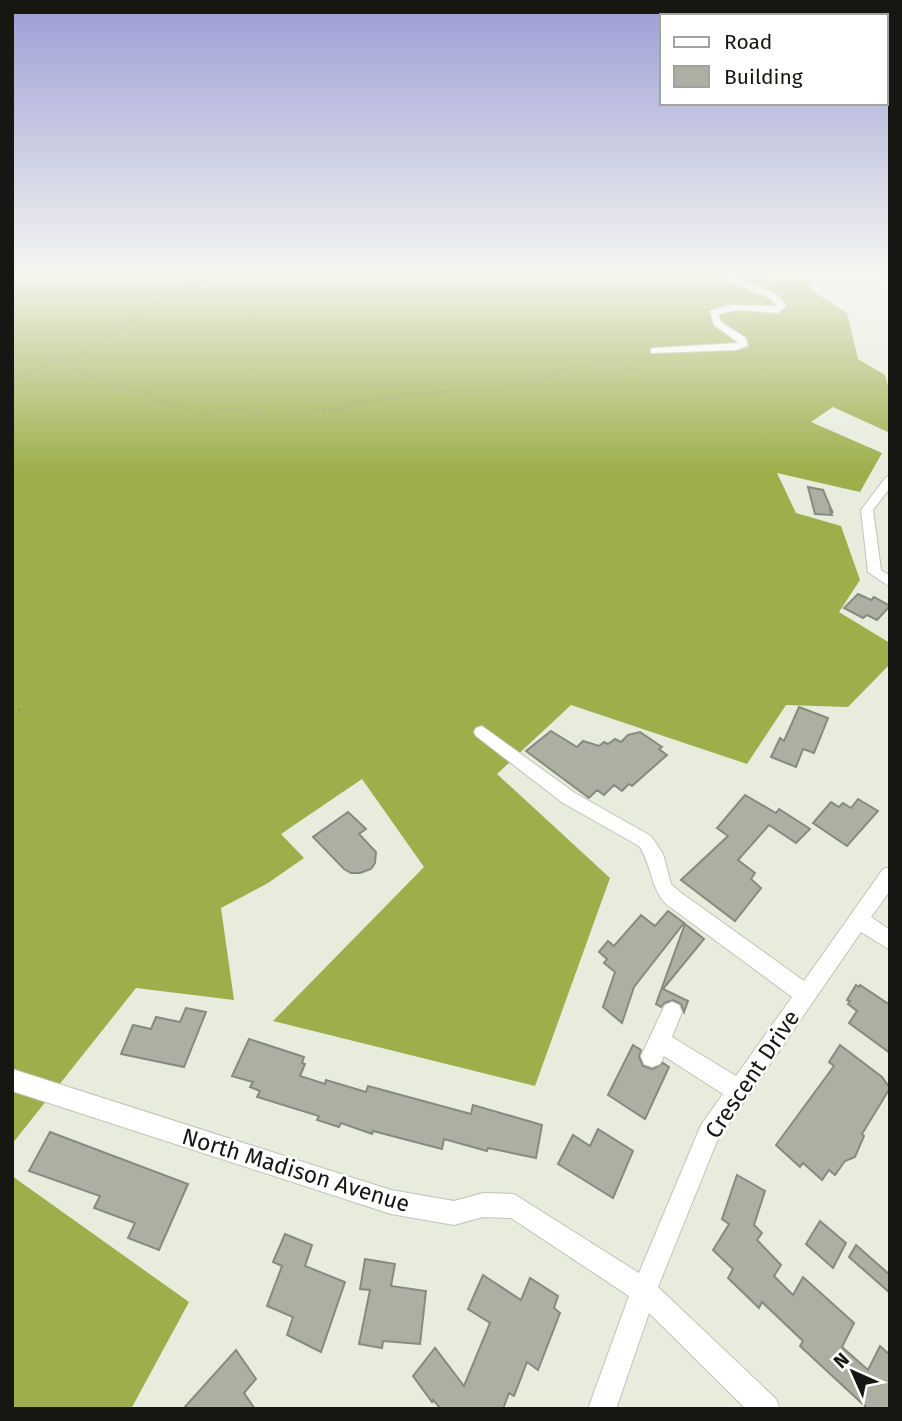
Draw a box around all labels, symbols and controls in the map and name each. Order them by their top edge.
legend [660,14,888,105]
text: Road [724,29,772,55]
text: Building [724,64,803,90]
street label: Crescent Drive [699,1004,805,1144]
street label: North Madison Avenue [179,1122,413,1218]
north arrow [818,1337,888,1407]
text: N [829,1348,854,1373]

